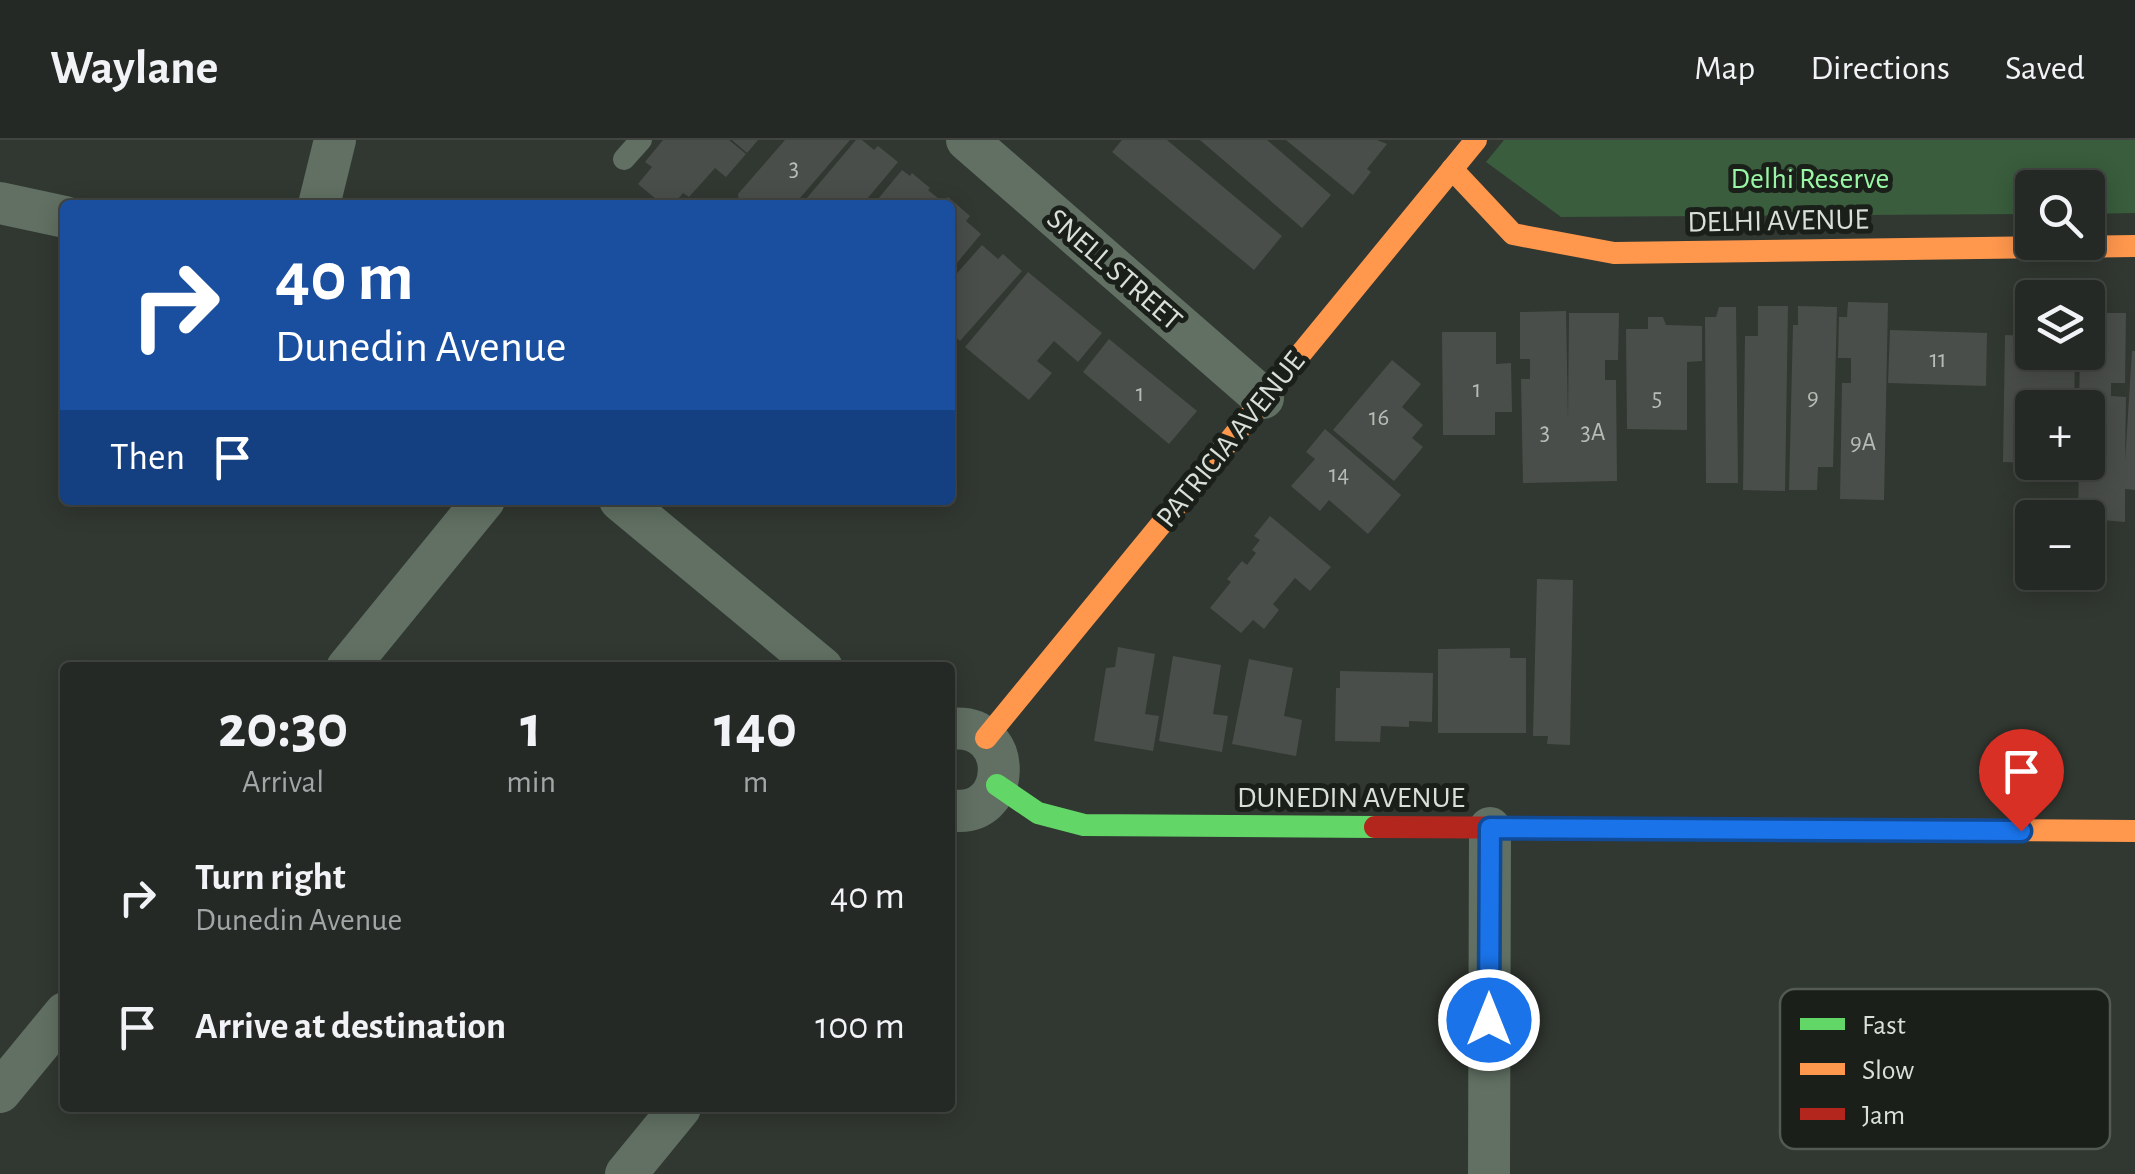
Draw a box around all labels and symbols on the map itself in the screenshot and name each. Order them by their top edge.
house number: 3 [789,156,799,181]
park label: Delhi Reserve [1731,164,1889,194]
street label: SNELL STREET [1041,203,1188,336]
street label: DELHI AVENUE [1687,204,1869,238]
street label: PATRICIA AVENUE [1151,346,1311,533]
house number: 11 [1929,347,1947,372]
house number: 1 [1473,377,1481,402]
house number: 1 [1136,381,1144,406]
house number: 5 [1652,385,1662,410]
house number: 9 [1807,385,1819,410]
house number: 16 [1369,405,1389,430]
house number: 3 [1540,420,1550,445]
house number: 3A [1581,420,1605,445]
house number: 9A [1850,430,1876,455]
house number: 14 [1329,462,1349,487]
pin [1979,729,2064,832]
street label: DUNEDIN AVENUE [1237,783,1465,813]
position arrow [1437,968,1541,1072]
legend [1780,989,2110,1149]
text: Fast [1862,1012,1906,1040]
text: Slow [1862,1057,1914,1085]
text: Jam [1862,1102,1905,1130]

